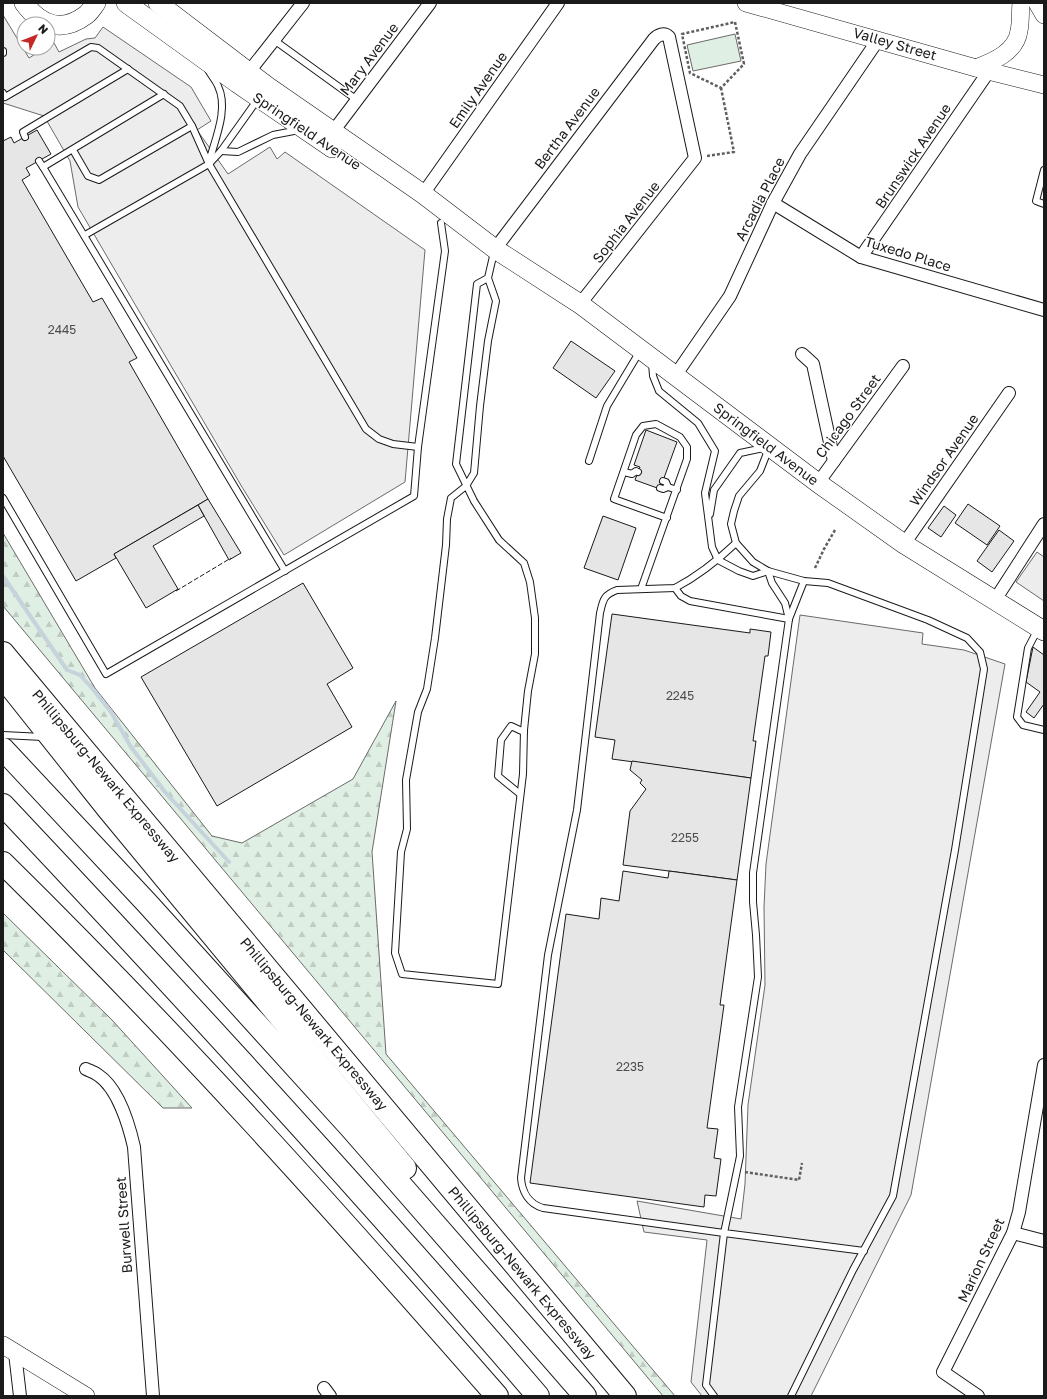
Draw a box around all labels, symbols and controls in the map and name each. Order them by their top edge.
north arrow [16,16,56,56]
street label: Mary Avenue [336,19,401,98]
text: N [36,21,51,36]
street label: Valley Street [852,24,939,64]
street label: Emily Avenue [445,48,510,131]
street label: Bertha Avenue [530,83,603,172]
street label: Springfield Avenue [250,88,365,173]
street label: Brunswick Avenue [871,100,954,211]
street label: Arcadia Place [731,154,788,243]
street label: Sophia Avenue [588,177,663,266]
street label: Tuxedo Place [863,232,953,275]
house number: 2445 [48,322,76,337]
street label: Chicago Street [812,371,884,461]
street label: Springfield Avenue [711,399,822,489]
street label: Windsor Avenue [905,410,982,509]
street label: Phillipsburg-Newark Expressway [29,686,184,866]
house number: 2245 [666,688,694,703]
house number: 2255 [671,830,699,845]
street label: Phillipsburg-Newark Expressway [237,934,392,1114]
house number: 2235 [616,1059,644,1074]
street label: Burwell Street [112,1176,135,1274]
street label: Phillipsburg-Newark Expressway [445,1183,600,1363]
street label: Marion Street [954,1215,1008,1305]

